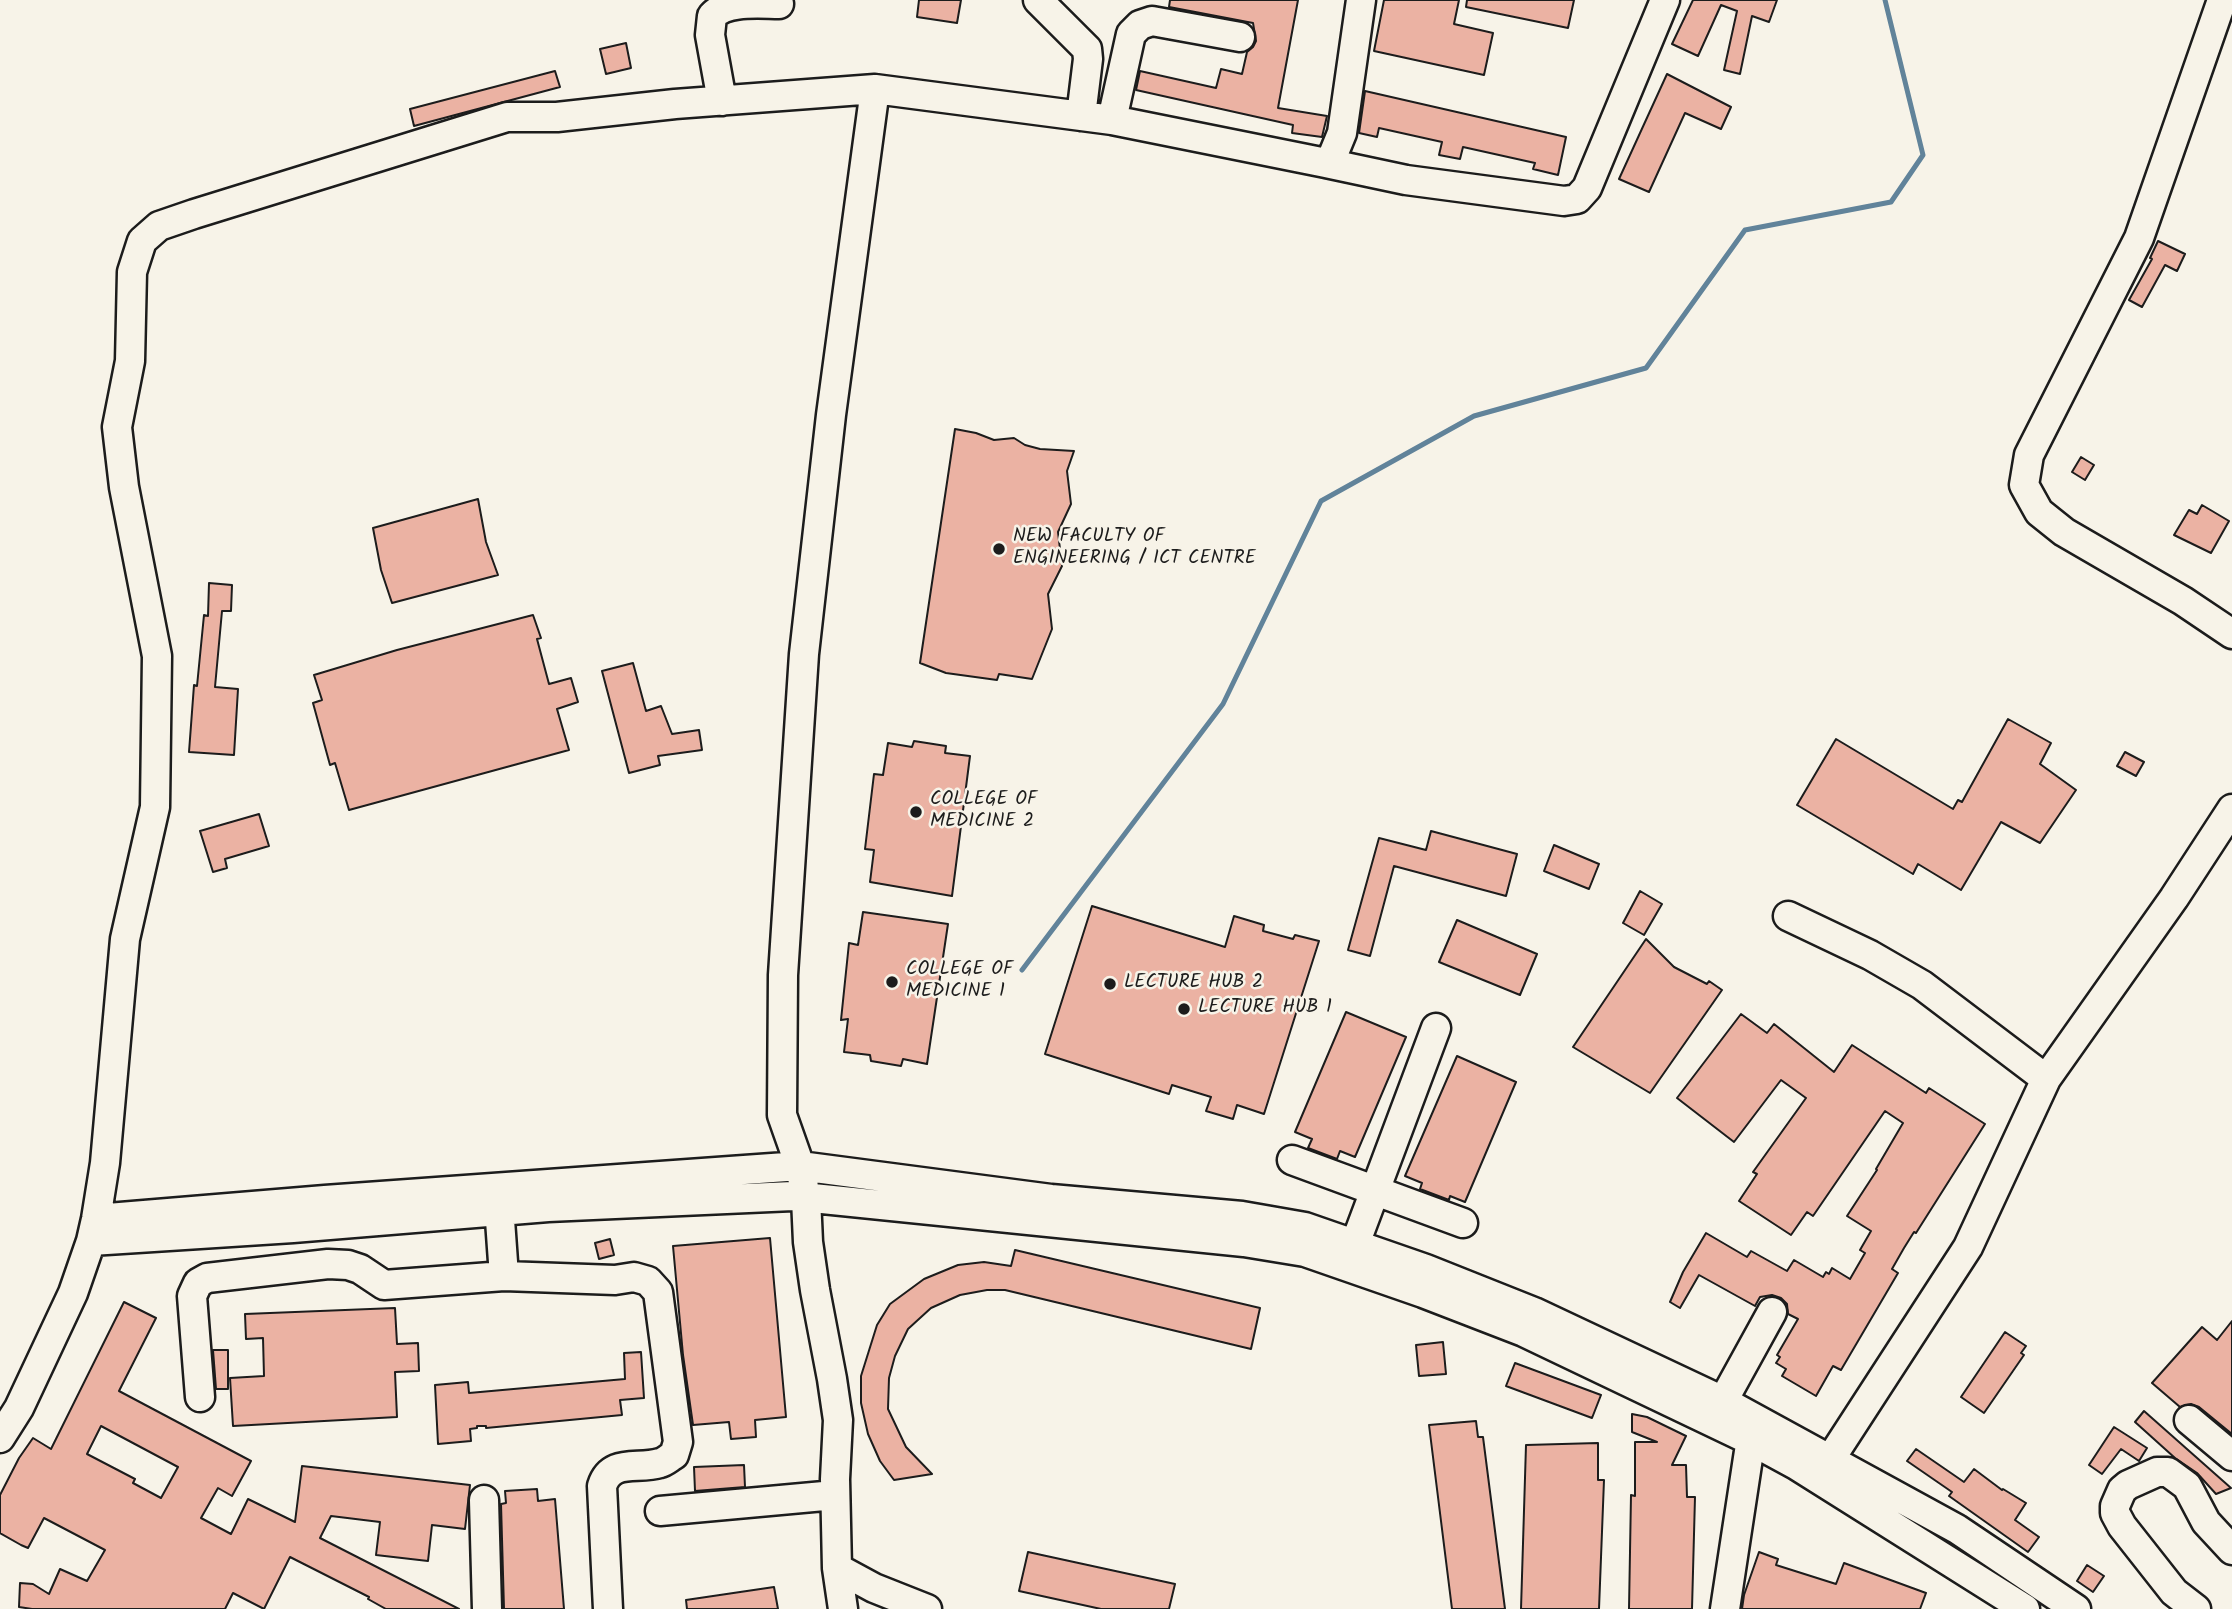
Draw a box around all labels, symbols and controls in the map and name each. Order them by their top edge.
place label: NEW FACULTY OF ENGINEERING / ICT CENTRE [1013,527,1256,571]
marker: NEW FACULTY OF ENGINEERING / ICT CENTRE [991,541,1007,557]
place label: COLLEGE OF MEDICINE 2 [930,790,1037,834]
marker: COLLEGE OF MEDICINE 2 [908,804,924,820]
place label: COLLEGE OF MEDICINE 1 [906,960,1013,1004]
place label: LECTURE HUB 2 [1124,973,1263,995]
marker: COLLEGE OF MEDICINE 1 [884,974,900,990]
marker: LECTURE HUB 2 [1102,976,1118,992]
place label: LECTURE HUB 1 [1198,998,1332,1020]
marker: LECTURE HUB 1 [1176,1001,1192,1017]

